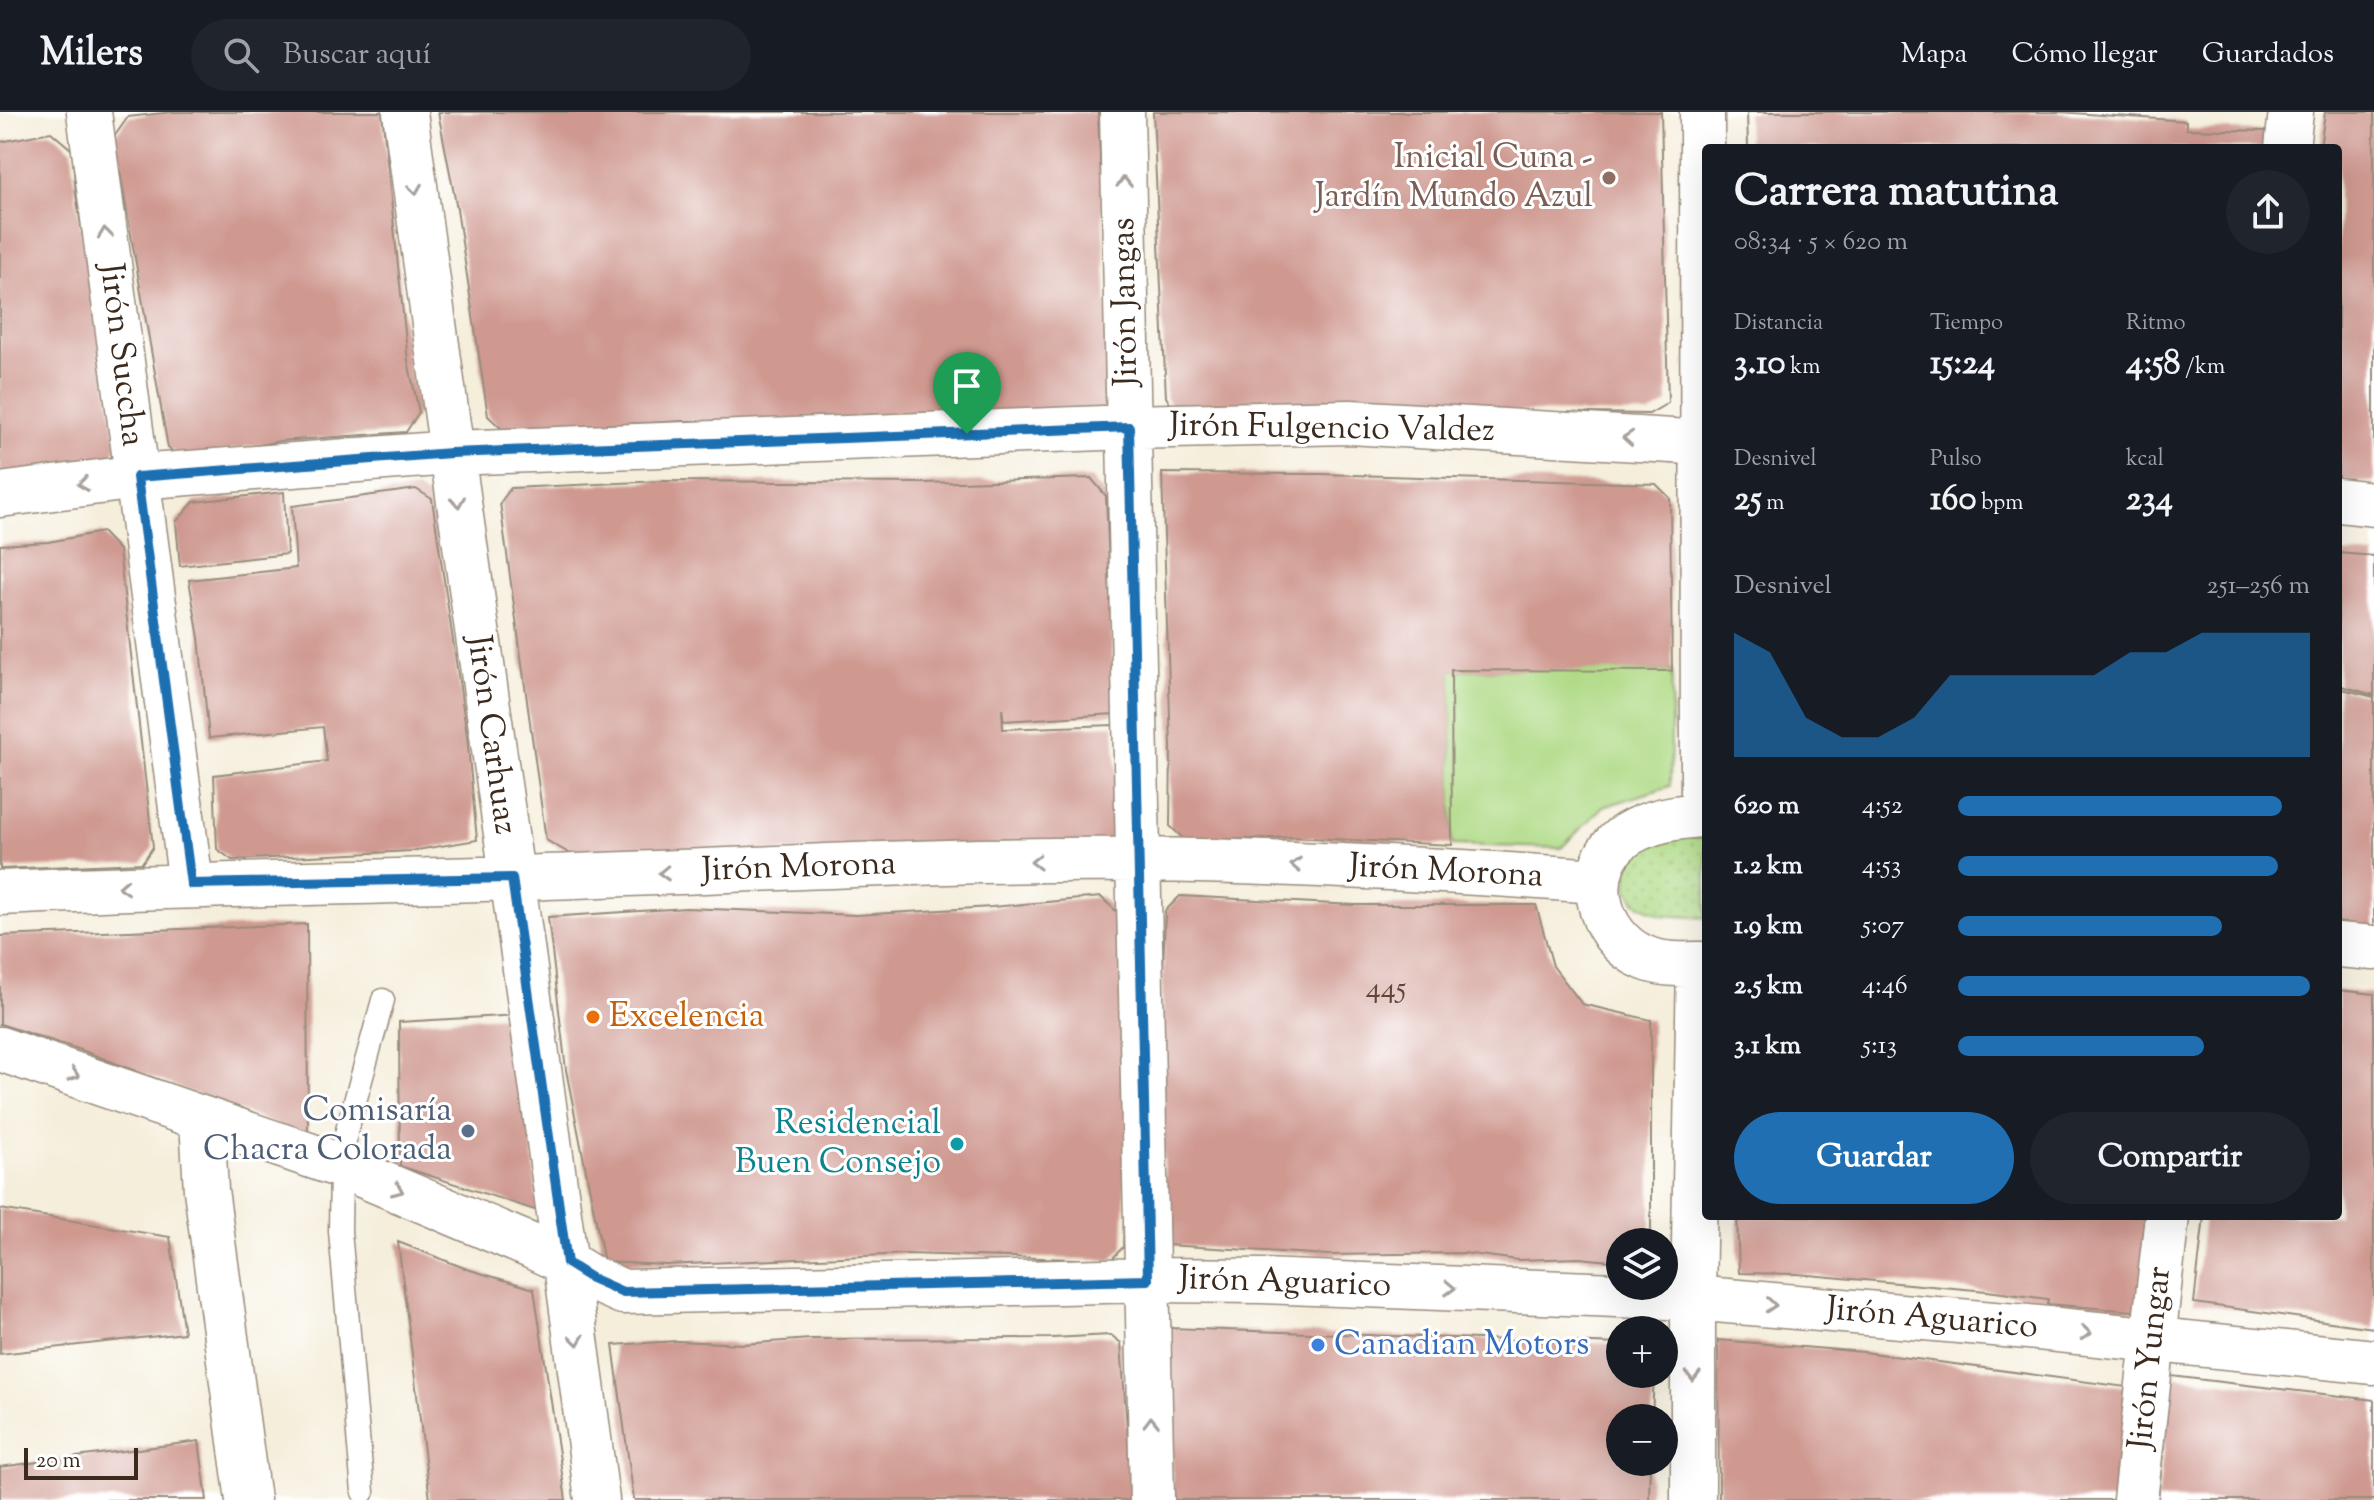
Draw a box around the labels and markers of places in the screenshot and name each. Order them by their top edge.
place label: Inicial Cuna - Jardín Mundo Azul [1313,134,1593,222]
marker: Inicial Cuna - Jardín Mundo Azul [1600,169,1618,187]
pin [933,352,1001,434]
place label: Excelencia [609,993,764,1042]
marker: Excelencia [584,1008,602,1026]
place label: Comisaría Chacra Colorada [203,1087,452,1175]
place label: Residencial Buen Consejo [735,1100,941,1188]
marker: Comisaría Chacra Colorada [459,1122,477,1140]
marker: Residencial Buen Consejo [948,1135,966,1153]
place label: Canadian Motors [1334,1321,1589,1370]
marker: Canadian Motors [1309,1336,1327,1354]

